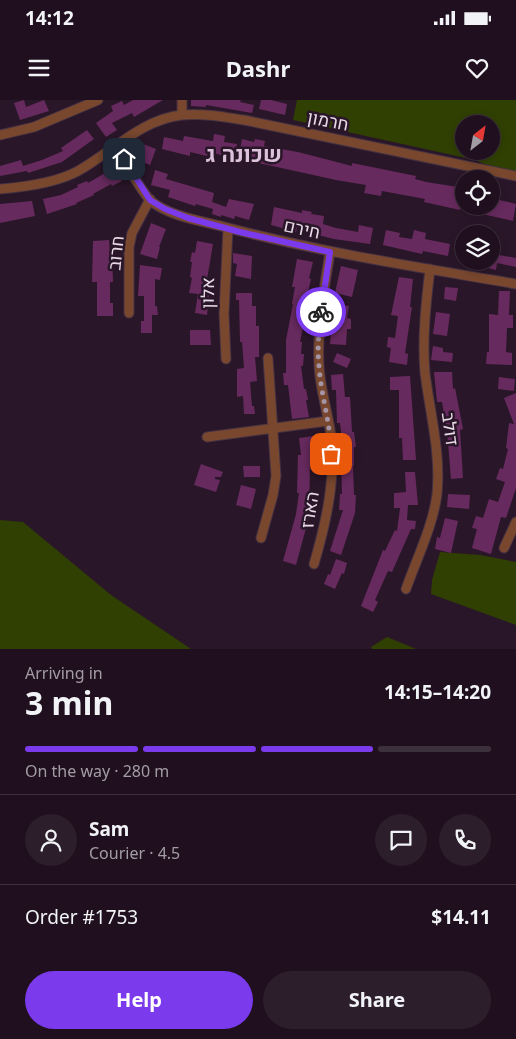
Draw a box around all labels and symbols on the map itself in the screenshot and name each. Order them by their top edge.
street label: חרמון [305,104,351,136]
north arrow [455,115,500,160]
pin [103,138,145,180]
district label: שכונה ג [206,138,282,168]
street label: חירם [282,212,323,244]
street label: חרוב [101,234,129,271]
street label: אלון [195,277,219,309]
courier [296,287,346,337]
street label: דולב [437,411,465,447]
pin [310,433,352,475]
street label: הארז [294,490,324,530]

